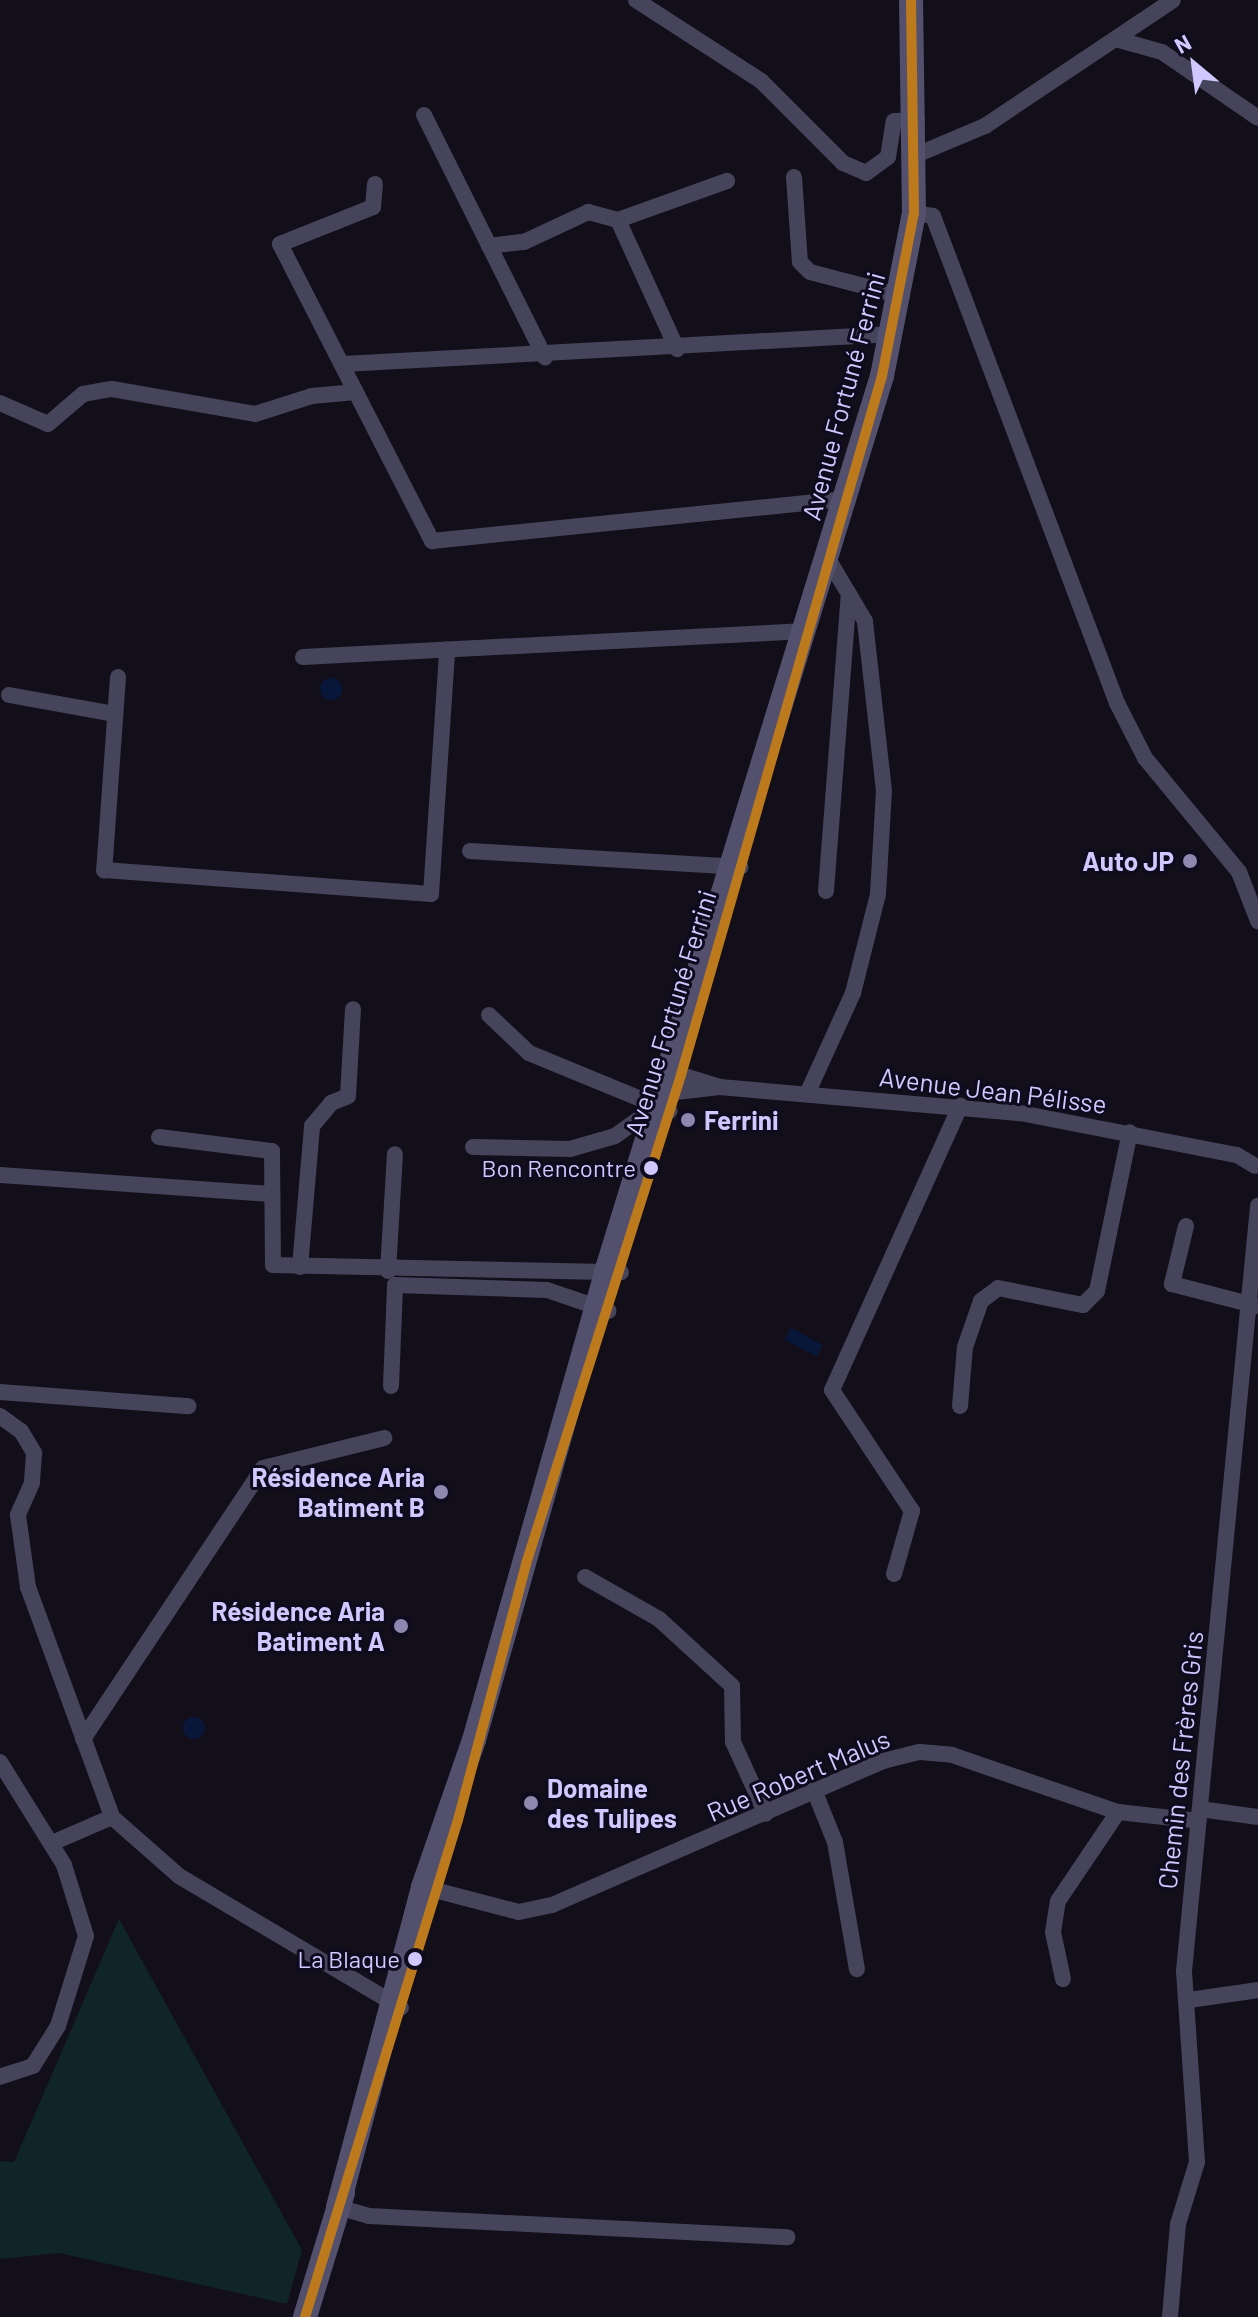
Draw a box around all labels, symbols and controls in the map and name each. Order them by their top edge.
north arrow [1154,24,1234,104]
text: N [1170,28,1195,58]
street label: Avenue Fortuné Ferrini [795,269,891,523]
place label: Auto JP [1082,845,1174,877]
marker: Auto JP [1181,852,1199,870]
street label: Avenue Fortuné Ferrini [618,886,722,1140]
street label: Avenue Jean Pélisse [877,1061,1109,1119]
place label: Ferrini [704,1104,779,1136]
marker: Ferrini [679,1111,697,1129]
place label: Bon Rencontre [481,1154,636,1182]
marker: Bon Rencontre [643,1160,659,1176]
place label: Résidence Aria Batiment B [252,1461,425,1522]
marker: Résidence Aria Batiment B [432,1483,450,1501]
place label: Résidence Aria Batiment A [212,1595,385,1656]
marker: Résidence Aria Batiment A [392,1617,410,1635]
street label: Chemin des Frères Gris [1151,1629,1209,1891]
street label: Rue Robert Malus [702,1722,894,1828]
place label: Domaine des Tulipes [547,1772,677,1834]
marker: Domaine des Tulipes [522,1794,540,1812]
place label: La Blaque [298,1945,400,1973]
marker: La Blaque [407,1951,423,1967]

